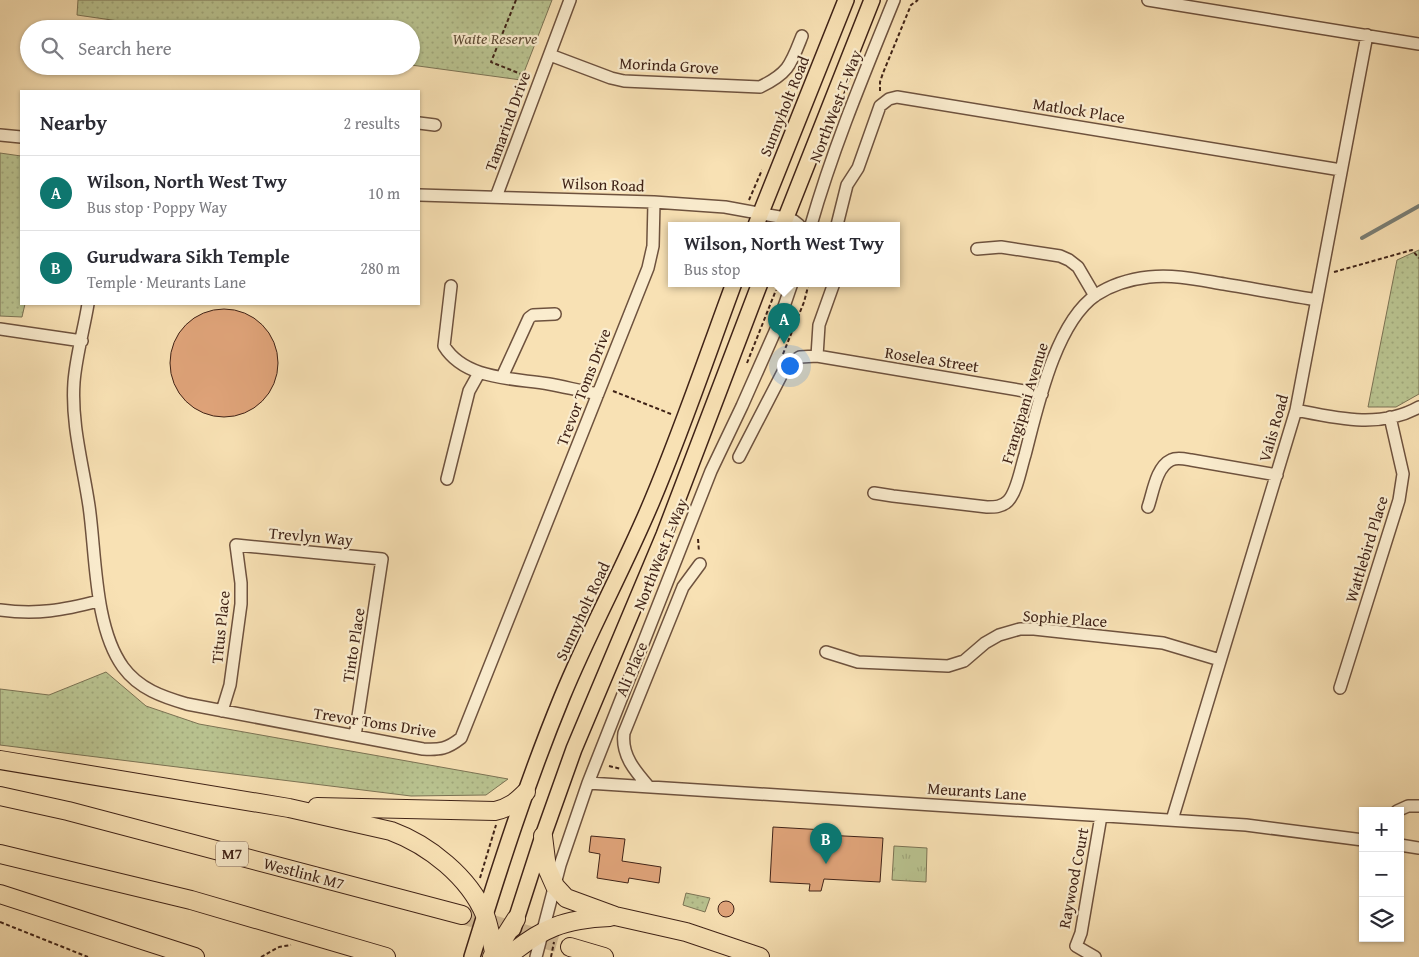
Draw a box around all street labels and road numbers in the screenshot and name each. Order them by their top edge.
street label: NorthWest T-Way [803,46,868,166]
street label: Morinda Grove [619,50,719,80]
street label: Sunnyholt Road [753,52,815,160]
street label: Tamarind Drive [478,68,536,174]
street label: Matlock Place [1031,91,1127,129]
street label: Wilson Road [561,171,645,197]
street label: Trevor Toms Drive [550,325,616,449]
street label: Frangipani Avenue [994,339,1054,467]
street label: Roselea Street [883,340,981,378]
street label: Valis Road [1252,391,1294,465]
street label: Wattlebird Place [1338,493,1394,605]
street label: NorthWest T-Way [627,494,693,614]
street label: Trevlyn Way [268,520,354,552]
street label: Sunnyholt Road [549,557,616,664]
street label: Titus Place [204,589,236,665]
street label: Sophie Place [1022,603,1108,633]
street label: Tinto Place [335,606,371,684]
street label: Ali Place [609,638,653,700]
street label: Trevor Toms Drive [312,700,438,744]
street label: Meurants Lane [926,776,1028,806]
street label: Raywood Court [1051,825,1095,930]
road number: M7 [216,842,248,866]
street label: Westlink M7 [261,851,347,895]

